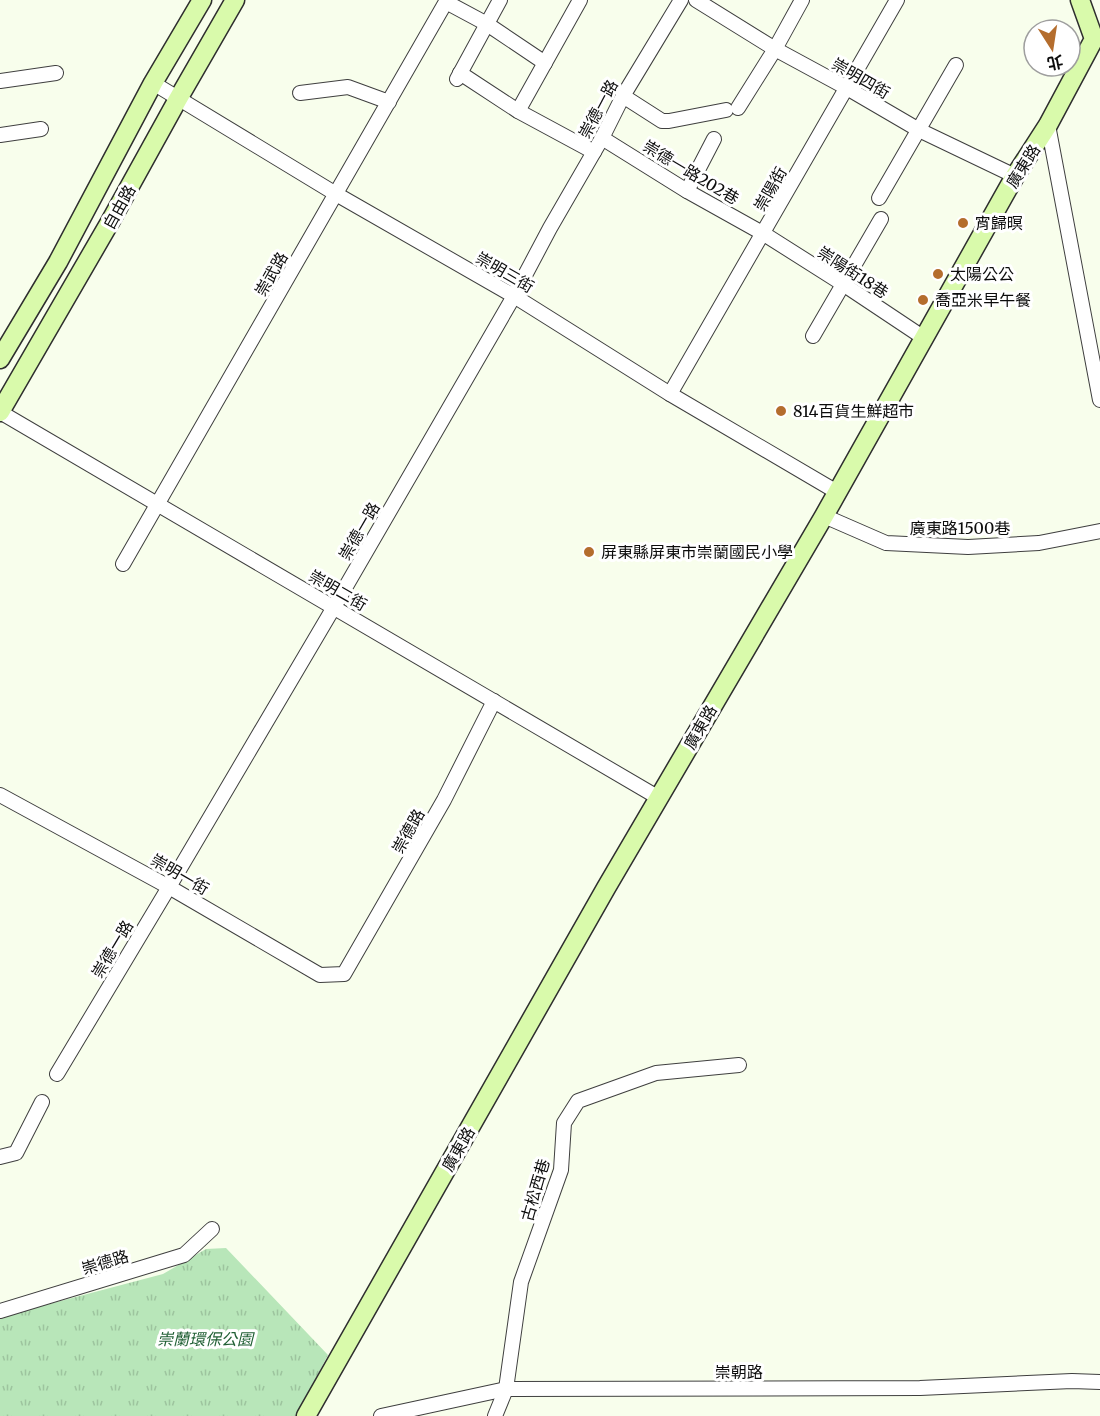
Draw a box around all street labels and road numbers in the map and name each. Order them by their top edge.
street label: 崇明四街 [828,53,894,103]
street label: 崇德一路 [574,76,622,142]
street label: 崇德一路202巷 [639,135,743,209]
street label: 廣東路 [1002,140,1044,192]
street label: 崇陽街 [749,163,791,215]
street label: 自由路 [99,181,139,233]
street label: 崇陽街18巷 [814,242,892,302]
street label: 崇明三街 [472,247,538,297]
street label: 崇武路 [250,248,292,300]
street label: 崇德一路 [334,498,384,564]
street label: 廣東路1500巷 [910,518,1010,538]
street label: 崇明二街 [305,565,371,615]
street label: 廣東路 [679,701,721,753]
street label: 崇德路 [388,805,428,857]
street label: 崇明一街 [147,849,213,899]
street label: 崇德一路 [87,916,137,982]
street label: 廣東路 [437,1123,479,1175]
street label: 古松西巷 [517,1156,553,1224]
street label: 崇德路 [79,1245,131,1279]
street label: 崇朝路 [715,1362,763,1382]

